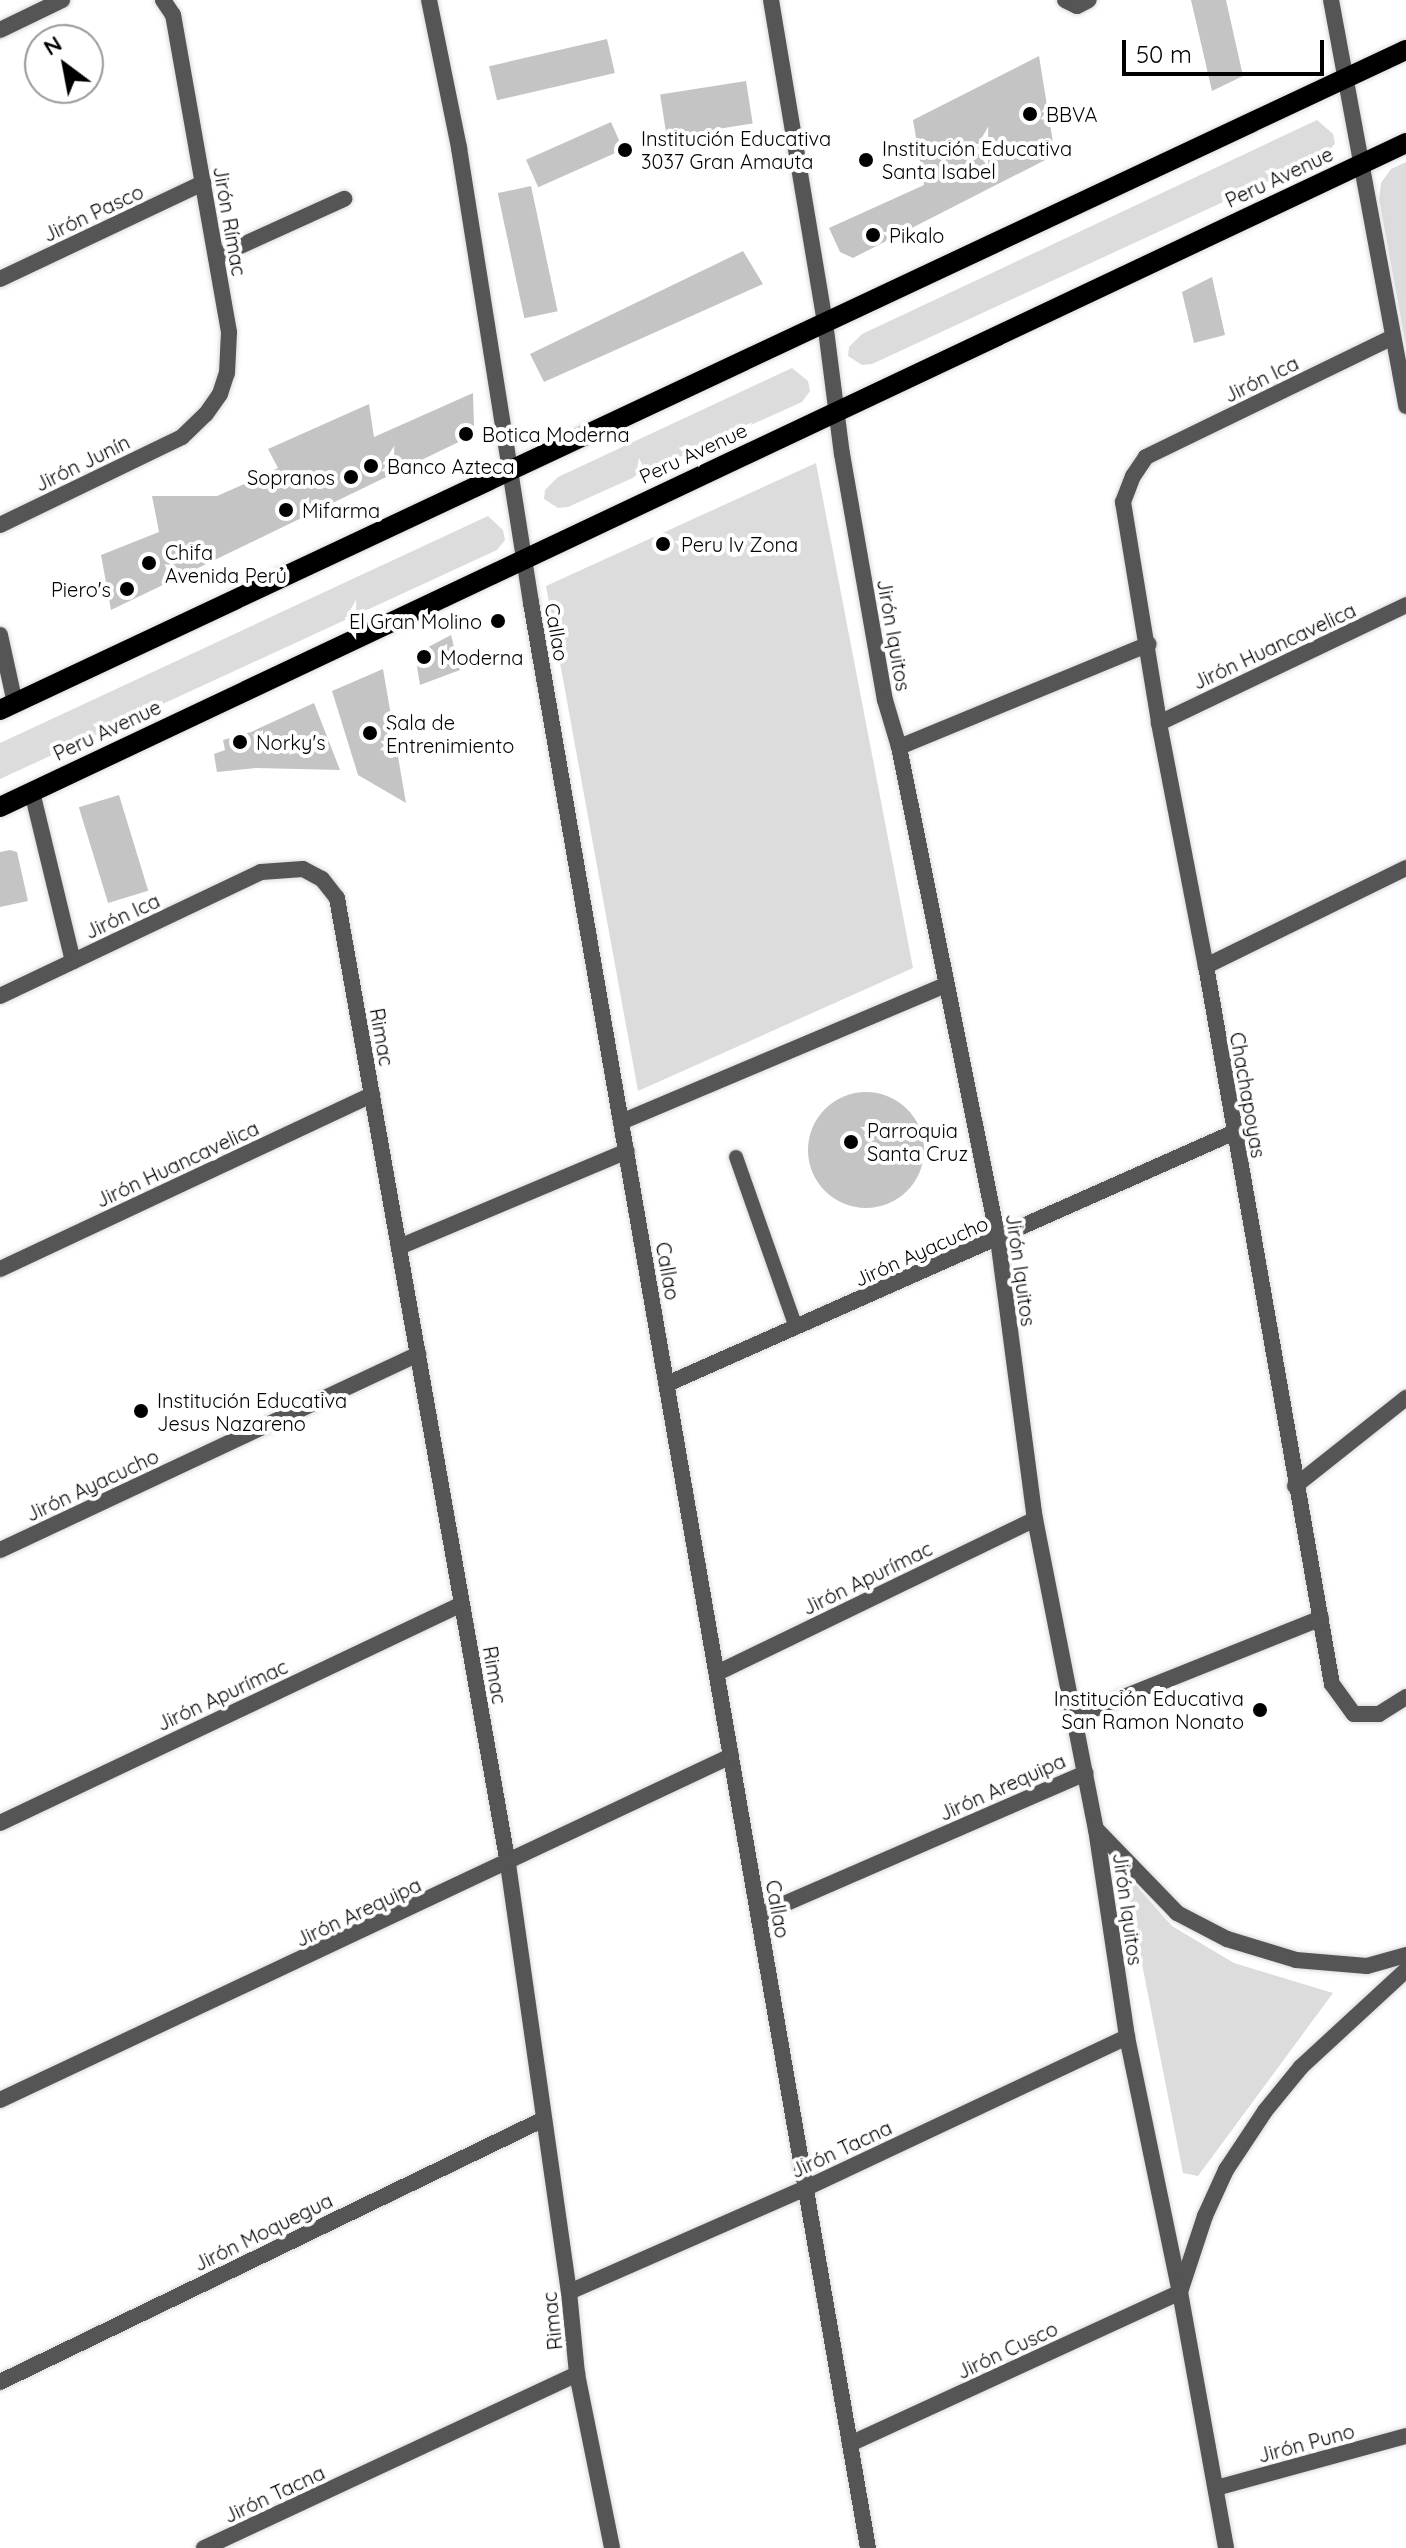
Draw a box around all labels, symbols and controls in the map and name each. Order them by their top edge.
north arrow [24,24,104,104]
scale bar [1126,24,1328,74]
text: N [38,29,67,62]
text: 50 m [1136,39,1192,69]
place label: BBVA [1046,102,1097,126]
marker: BBVA [1021,105,1039,123]
place label: Institución Educativa 3037 Gran Amauta [641,126,831,173]
place label: Institución Educativa Santa Isabel [882,136,1072,183]
marker: Institución Educativa 3037 Gran Amauta [616,141,634,159]
street label: Peru Avenue [1221,142,1337,212]
marker: Institución Educativa Santa Isabel [857,151,875,169]
street label: Jirón Rímac [209,164,251,278]
street label: Jirón Pasco [39,179,147,247]
place label: Pikalo [889,223,944,247]
marker: Pikalo [864,226,882,244]
street label: Jirón Ica [1220,351,1302,407]
street label: Peru Avenue [635,418,751,488]
place label: Botica Moderna [482,422,629,446]
marker: Botica Moderna [457,425,475,443]
street label: Jirón Junín [31,430,133,496]
place label: Banco Azteca [387,454,515,478]
marker: Banco Azteca [362,457,380,475]
place label: Sopranos [247,465,335,489]
marker: Sopranos [342,468,360,486]
place label: Mifarma [302,498,380,522]
marker: Mifarma [277,501,295,519]
place label: Peru Iv Zona [681,532,798,556]
marker: Peru Iv Zona [652,533,674,555]
place label: Chifa Avenida Perú [165,540,287,587]
marker: Chifa Avenida Perú [140,554,158,572]
place label: Piero's [51,577,111,601]
street label: Jirón Iquitos [872,577,916,693]
marker: Piero's [118,580,136,598]
street label: Jirón Huancavelica [1189,598,1359,694]
street label: Callao [540,601,574,663]
place label: El Gran Molino [349,609,482,633]
marker: El Gran Molino [489,612,507,630]
place label: Moderna [440,645,523,669]
marker: Moderna [415,648,433,666]
street label: Peru Avenue [49,695,165,765]
place label: Sala de Entrenimiento [386,710,514,757]
marker: Sala de Entrenimiento [361,724,379,742]
place label: Norky's [256,730,326,754]
marker: Norky's [231,733,249,751]
street label: Jirón Ica [81,888,163,944]
street label: Rimac [365,1006,399,1068]
street label: Chachapoyas [1225,1030,1271,1160]
street label: Jirón Huancavelica [92,1116,262,1212]
place label: Parroquia Santa Cruz [867,1118,968,1165]
marker: Parroquia Santa Cruz [842,1133,860,1151]
street label: Jirón Ayacucho [850,1211,992,1291]
street label: Jirón Iquitos [1001,1212,1041,1328]
street label: Callao [651,1240,685,1302]
place label: Institución Educativa Jesus Nazareno [157,1388,347,1435]
marker: Institución Educativa Jesus Nazareno [132,1402,150,1420]
street label: Jirón Ayacucho [22,1444,162,1526]
street label: Jirón Apurímac [798,1536,936,1620]
street label: Rimac [478,1644,512,1706]
street label: Jirón Apurímac [153,1654,291,1736]
place label: Institución Educativa San Ramon Nonato [1054,1686,1244,1733]
marker: Institución Educativa San Ramon Nonato [1251,1701,1269,1719]
street label: Jirón Arequipa [935,1748,1069,1826]
street label: Jirón Iquitos [1108,1851,1148,1967]
street label: Jirón Arequipa [291,1872,425,1952]
street label: Callao [761,1878,795,1940]
street label: Jirón Tacna [787,2115,895,2183]
street label: Jirón Moquegua [190,2188,336,2276]
street label: Rimac [537,2291,567,2351]
street label: Jirón Cusco [953,2316,1061,2384]
street label: Jirón Puno [1255,2419,1357,2467]
street label: Jirón Tacna [220,2460,328,2528]

